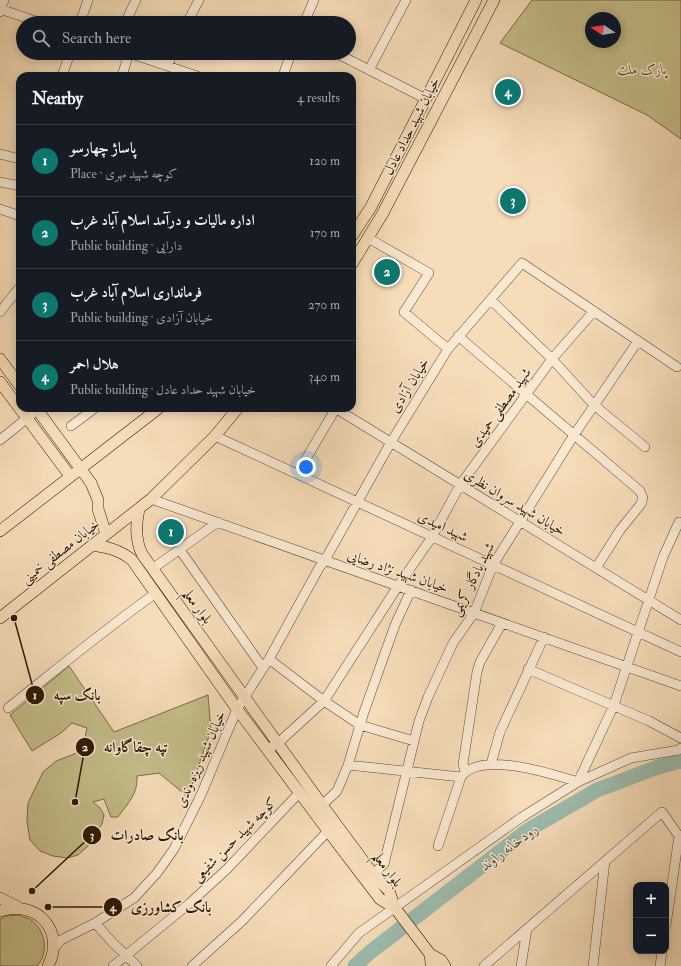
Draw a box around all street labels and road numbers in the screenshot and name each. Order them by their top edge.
street label: خیابان شهید حداد عادل [379,74,444,178]
street label: خیابان آزادی [386,355,433,416]
street label: شهید مصطفی حمیدی [466,364,537,451]
street label: خیابان شهید سروان نظری [461,466,568,540]
street label: شهید امیدی [415,507,471,546]
street label: خیابان مصطفی خمینی [18,515,104,589]
street label: شهید یادگار کریمی [447,539,499,619]
street label: خیابان شهید نژاد رضایی [345,546,451,598]
street label: بلوار معلم [174,585,216,631]
street label: خیابان شهید ریزه وندی [172,708,230,810]
street label: کوچه شهید حسن شفیعی [189,794,281,886]
street label: بلوار معلم [364,848,406,894]

